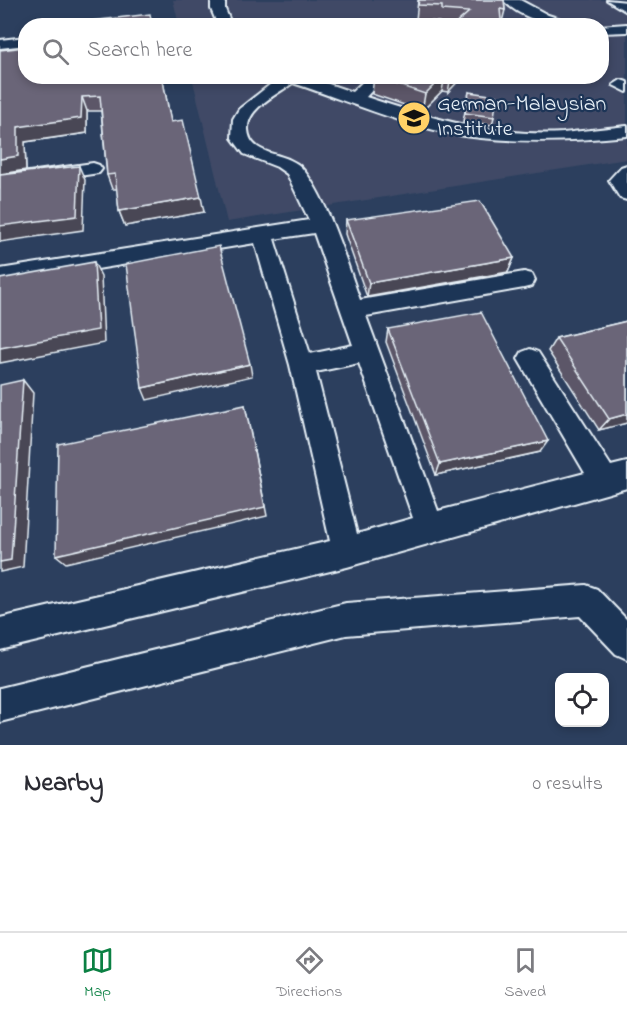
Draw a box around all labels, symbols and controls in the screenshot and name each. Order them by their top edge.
search box [18,18,609,84]
icon: search [39,35,72,68]
text: Search here [87,35,192,67]
place label: German-Malaysian Institute [437,89,606,146]
school or university icon: German-Malaysian Institute [396,100,432,136]
map controls [555,673,609,727]
button: locate [555,673,609,727]
text: Nearby [24,765,103,803]
text: 0 results [532,770,603,799]
tab: Map [81,944,114,1004]
tab: Directions [276,944,342,1004]
tab: Saved [504,944,546,1004]

